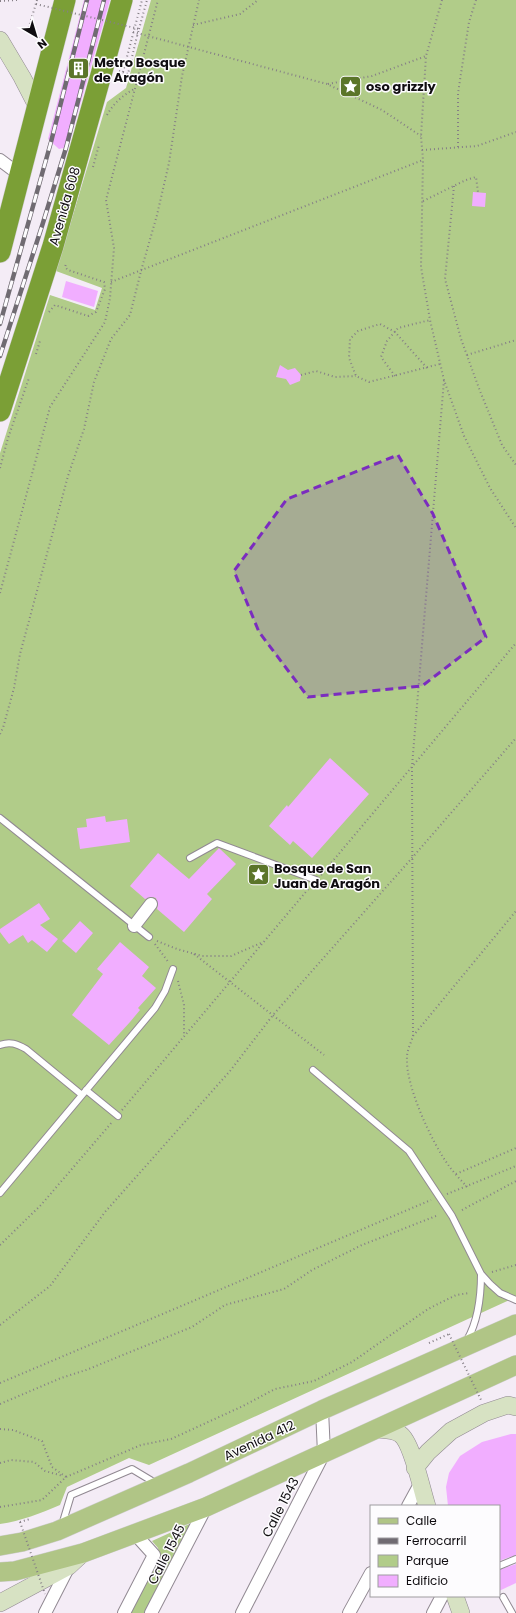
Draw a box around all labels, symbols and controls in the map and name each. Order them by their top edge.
north arrow [16,16,56,56]
text: N [34,35,50,53]
place label: Metro Bosque de Aragón [94,53,186,87]
building icon: Metro Bosque de Aragón [66,56,92,82]
place icon: oso grizzly [338,73,364,99]
place label: oso grizzly [366,77,437,96]
street label: Avenida 608 [44,164,85,248]
place label: Bosque de San Juan de Aragón [274,859,380,893]
place icon: Bosque de San Juan de Aragón [245,862,271,888]
street label: Avenida 412 [221,1416,298,1465]
street label: Calle 1543 [257,1474,304,1540]
legend [370,1505,500,1597]
text: Calle [406,1512,437,1529]
street label: Calle 1545 [143,1521,190,1588]
text: Ferrocarril [406,1532,466,1549]
text: Parque [406,1552,449,1569]
text: Edificio [406,1572,448,1589]

